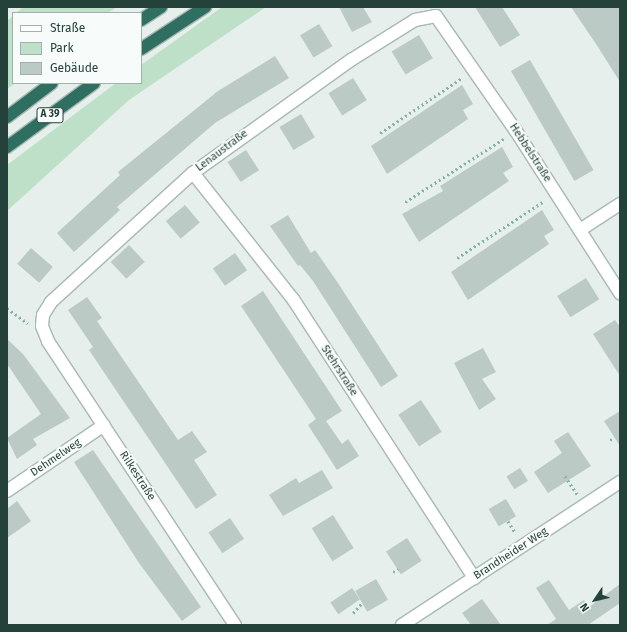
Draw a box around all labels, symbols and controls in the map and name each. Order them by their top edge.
legend [12,12,142,84]
text: Straße [50,21,85,35]
text: Park [50,41,74,55]
text: Gebäude [50,61,98,75]
road number: A 39 [36,107,64,123]
street label: Hebbelstraße [506,121,554,185]
street label: Lenaustraße [193,127,251,175]
street label: Stehrstraße [318,343,360,399]
street label: Dehmelweg [28,436,84,480]
street label: Rilkestraße [116,449,158,503]
street label: Brandheider Weg [472,525,550,583]
north arrow [575,580,615,620]
text: N [577,600,592,614]

